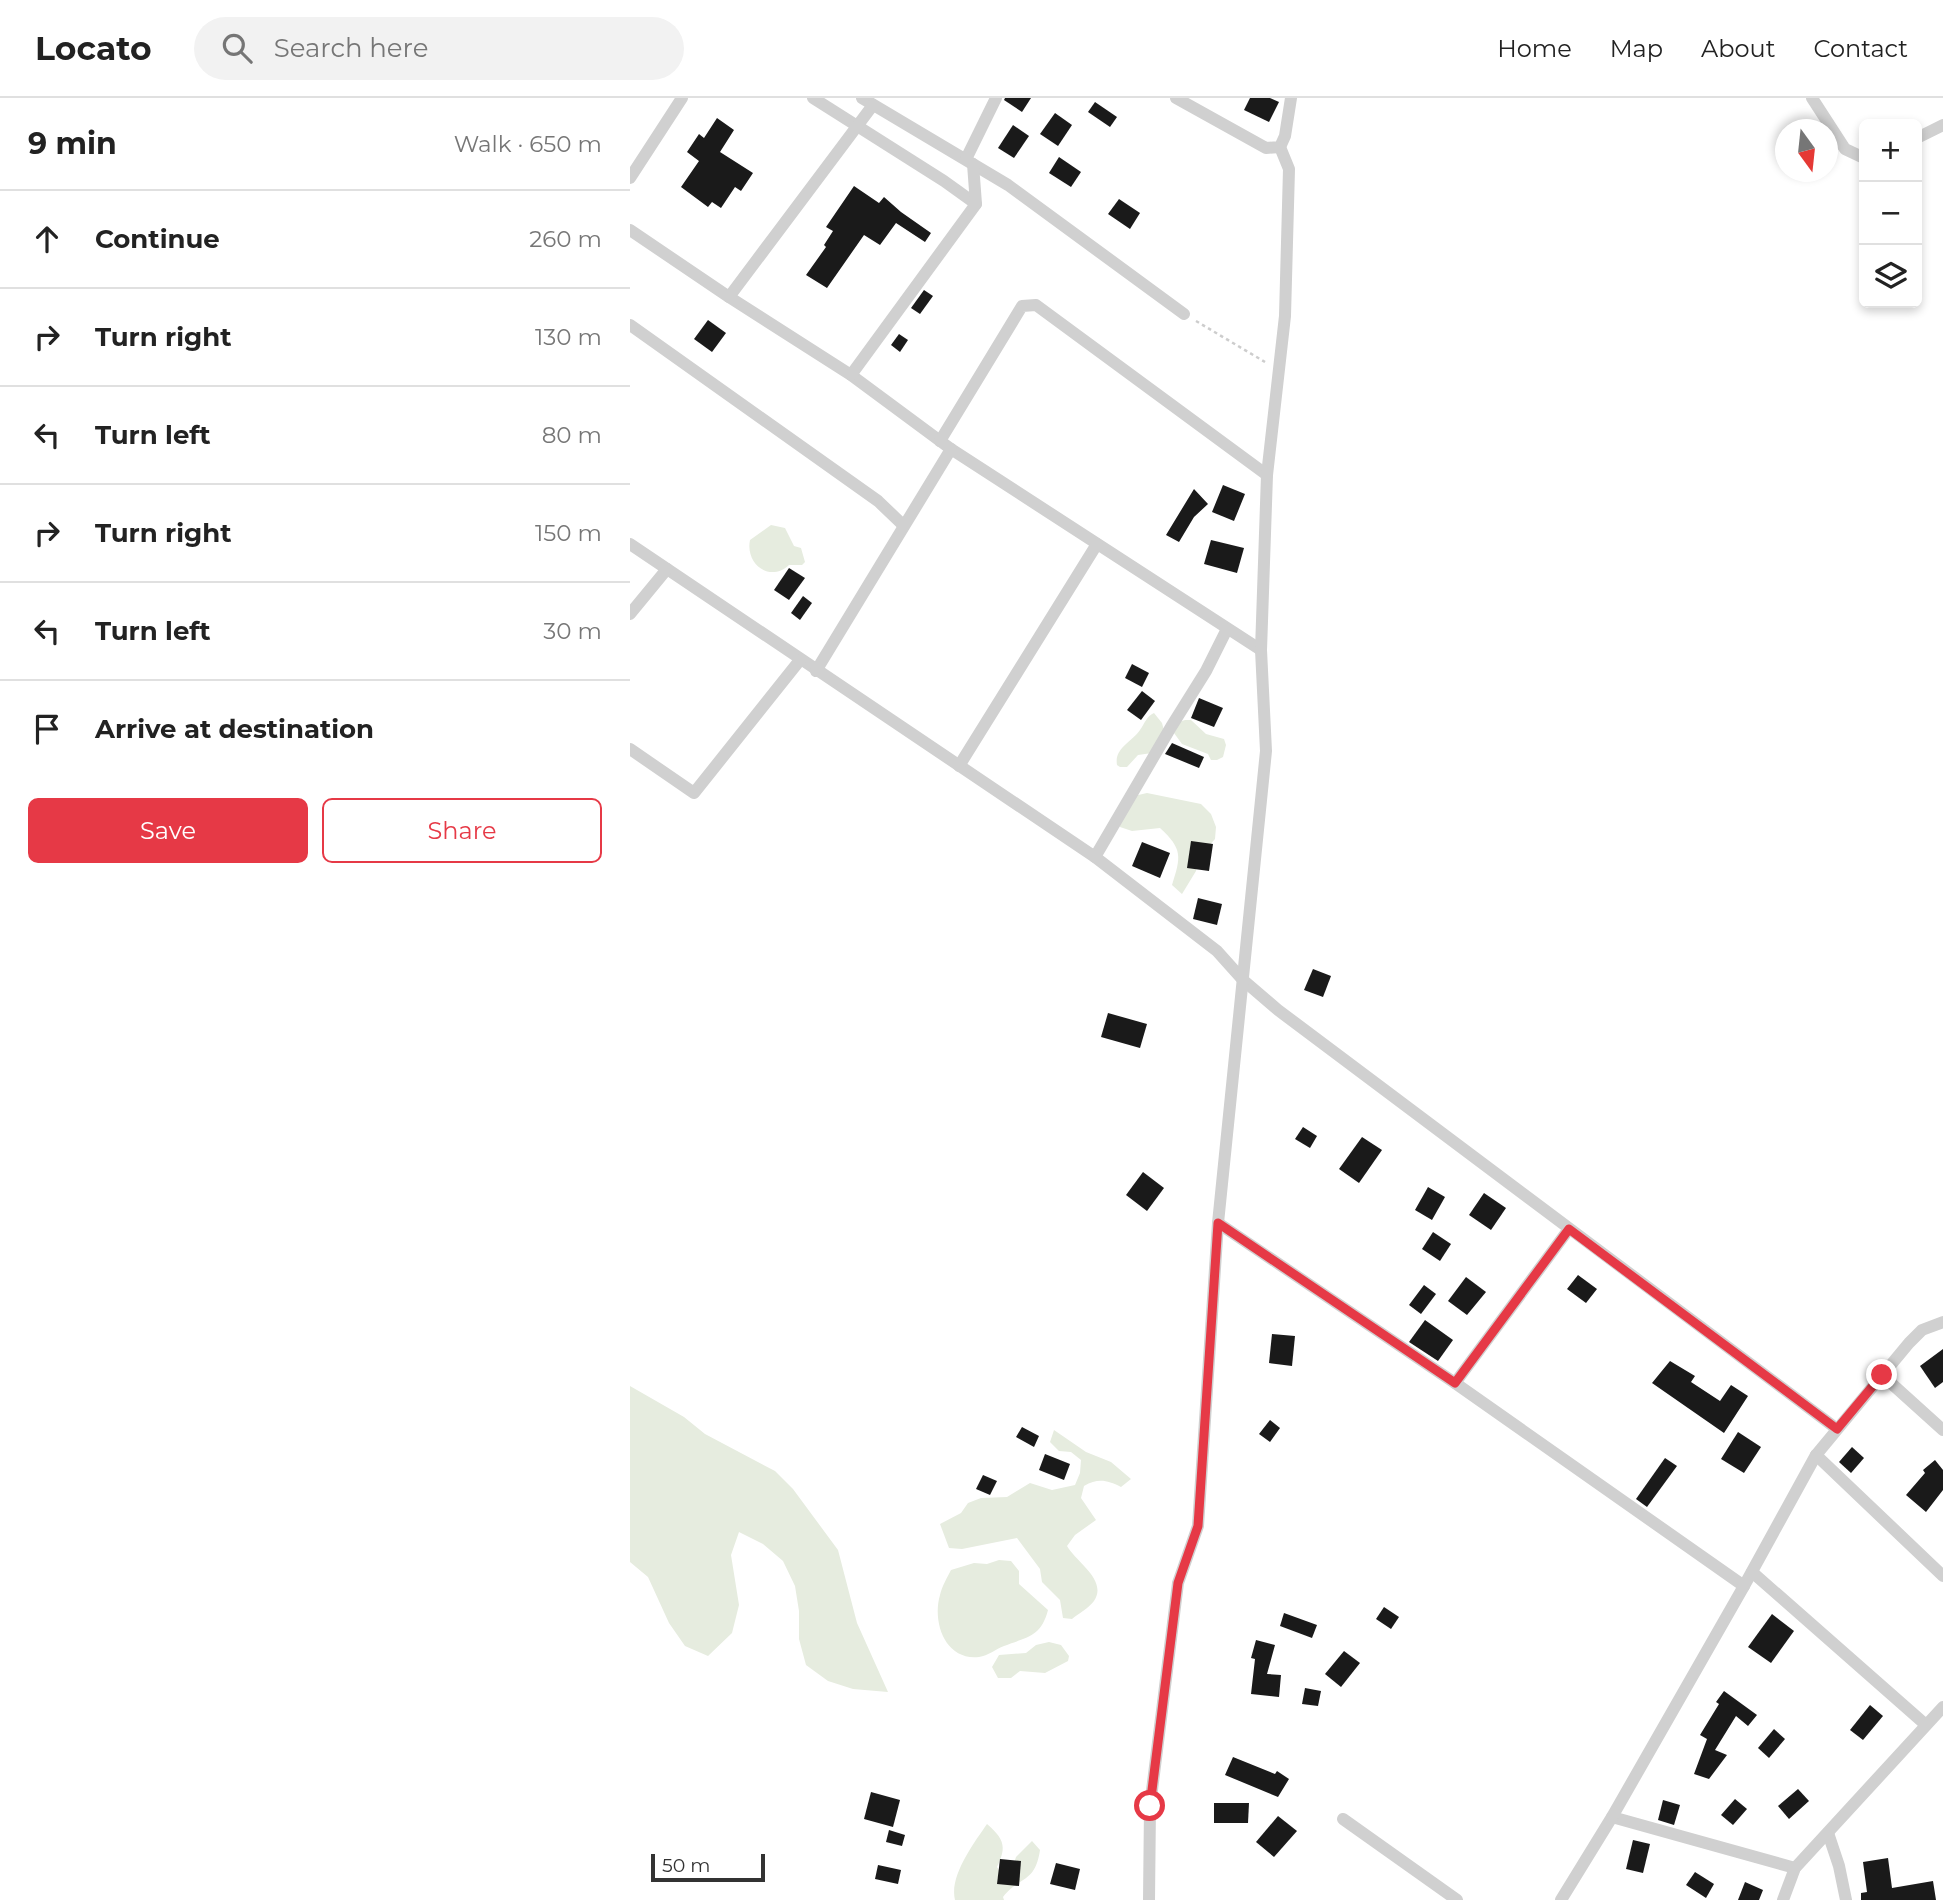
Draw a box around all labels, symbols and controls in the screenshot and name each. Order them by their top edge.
search box [194,17,684,80]
text: Locato [35,28,152,68]
icon: search [218,29,256,67]
text: Search here [274,32,428,64]
text: Home [1497,34,1572,63]
text: Map [1610,34,1663,63]
text: About [1701,34,1775,63]
text: Contact [1813,34,1908,63]
north arrow [1775,119,1838,182]
map controls [1859,119,1922,308]
button: + [1859,119,1922,182]
text: 9 min [28,125,117,162]
text: Walk · 650 m [454,130,602,158]
button: − [1859,182,1922,245]
icon: ahead [28,220,66,258]
text: Continue [95,223,220,255]
text: 260 m [529,225,602,253]
button: layers [1859,245,1922,308]
icon: right [28,318,66,356]
text: Turn right [95,321,231,353]
text: 130 m [535,323,602,351]
icon: left [28,416,66,454]
text: Turn left [95,419,211,451]
text: 80 m [542,421,602,449]
icon: right [28,514,66,552]
text: Turn right [95,517,231,549]
text: 150 m [535,519,602,547]
icon: left [28,612,66,650]
text: Turn left [95,615,211,647]
text: 30 m [543,617,602,645]
icon: arrive [28,710,66,748]
text: Arrive at destination [95,713,374,745]
button: Save [28,798,308,863]
button: Share [322,798,602,863]
route end [1866,1359,1897,1390]
route start [1134,1790,1165,1821]
scale bar [651,1851,765,1883]
text: 50 m [662,1854,710,1877]

